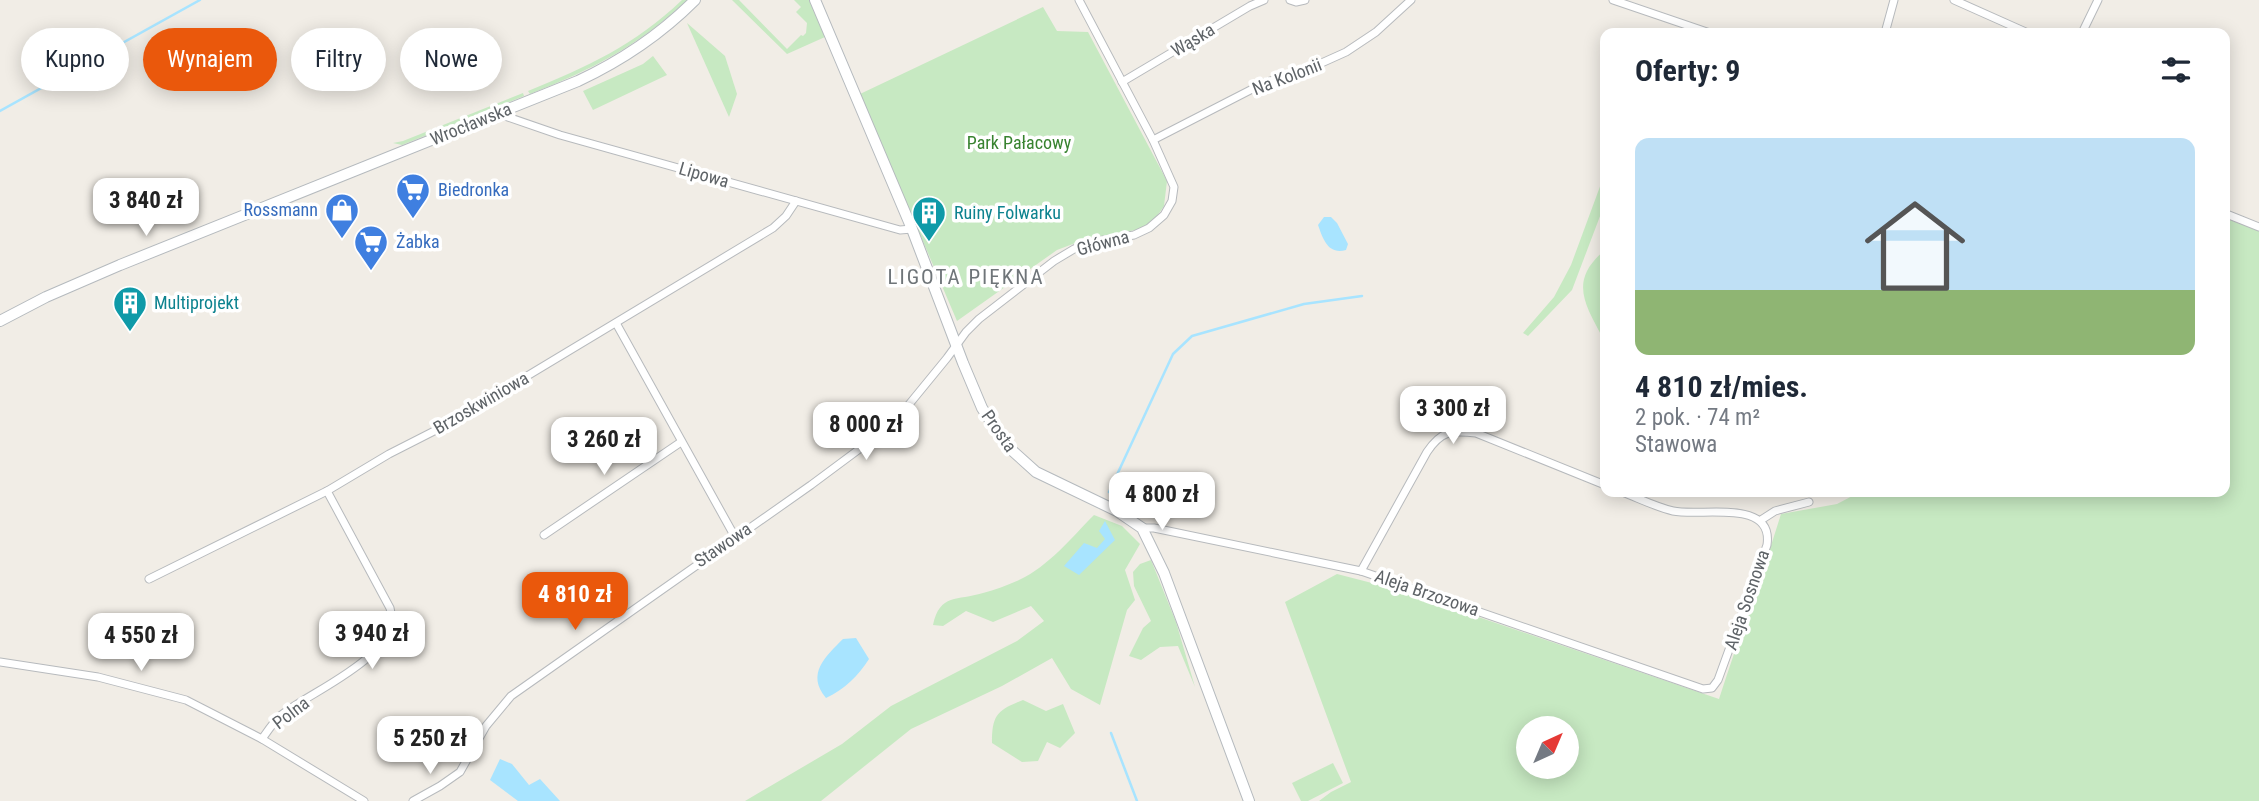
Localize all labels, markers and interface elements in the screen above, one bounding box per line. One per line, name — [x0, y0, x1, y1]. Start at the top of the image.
street label: Wąska — [1167, 18, 1218, 61]
chip: Kupno — [21, 28, 129, 91]
chip: Wynajem — [143, 28, 277, 91]
chip: Filtry — [291, 28, 386, 91]
chip: Nowe — [400, 28, 502, 91]
icon: filters — [2157, 51, 2195, 89]
text: Oferty: 9 — [1635, 53, 1740, 88]
street label: Na Kolonii — [1249, 54, 1325, 99]
street label: Wrocławska — [427, 98, 515, 149]
park label: Park Pałacowy — [967, 132, 1072, 153]
street label: Lipowa — [677, 157, 732, 192]
supermarket icon: Biedronka — [394, 171, 432, 220]
pin: 3 840 zł — [74, 178, 218, 238]
place label: Biedronka — [438, 179, 509, 200]
icon: home — [1852, 183, 1978, 309]
text: 3 840 zł — [109, 187, 183, 214]
shop icon: Rossmann — [323, 191, 361, 240]
building icon: Ruiny Folwarku — [910, 194, 948, 243]
place label: Rossmann — [243, 199, 318, 220]
place label: Ruiny Folwarku — [954, 202, 1061, 223]
supermarket icon: Żabka — [352, 223, 390, 272]
street label: Główna — [1074, 225, 1131, 260]
place label: Żabka — [396, 231, 440, 252]
district label: LIGOTA PIĘKNA — [887, 265, 1045, 289]
building icon: Multiprojekt — [111, 284, 149, 333]
place label: Multiprojekt — [154, 292, 239, 313]
street label: Brzoskwiniowa — [429, 367, 532, 438]
text: 4 810 zł/mies. — [1635, 369, 1808, 404]
pin: 3 300 zł — [1381, 386, 1525, 446]
text: 3 300 zł — [1416, 395, 1490, 422]
pin: 8 000 zł — [794, 402, 938, 462]
text: 2 pok. · 74 m² — [1635, 404, 1760, 431]
street label: Prosta — [977, 406, 1021, 456]
text: 8 000 zł — [829, 411, 903, 438]
pin: 3 260 zł — [532, 418, 676, 477]
text: 3 260 zł — [567, 426, 641, 453]
text: Stawowa — [1635, 431, 1717, 458]
pin: 4 800 zł — [1090, 472, 1234, 532]
text: 4 800 zł — [1125, 481, 1199, 508]
street label: Stawowa — [690, 518, 755, 571]
street label: Aleja Sosnowa — [1720, 547, 1773, 653]
street label: Aleja Brzozowa — [1372, 565, 1482, 620]
pin: 4 810 zł — [503, 572, 647, 632]
text: 4 810 zł — [538, 581, 612, 608]
pin: 3 940 zł — [300, 612, 444, 671]
pin: 4 550 zł — [69, 614, 213, 673]
text: 3 940 zł — [335, 620, 409, 647]
text: 4 550 zł — [104, 622, 178, 649]
street label: Polna — [268, 692, 313, 733]
pin: 5 250 zł — [358, 716, 502, 776]
north arrow — [1516, 716, 1578, 779]
map controls — [1516, 716, 1579, 779]
text: 5 250 zł — [393, 725, 467, 752]

